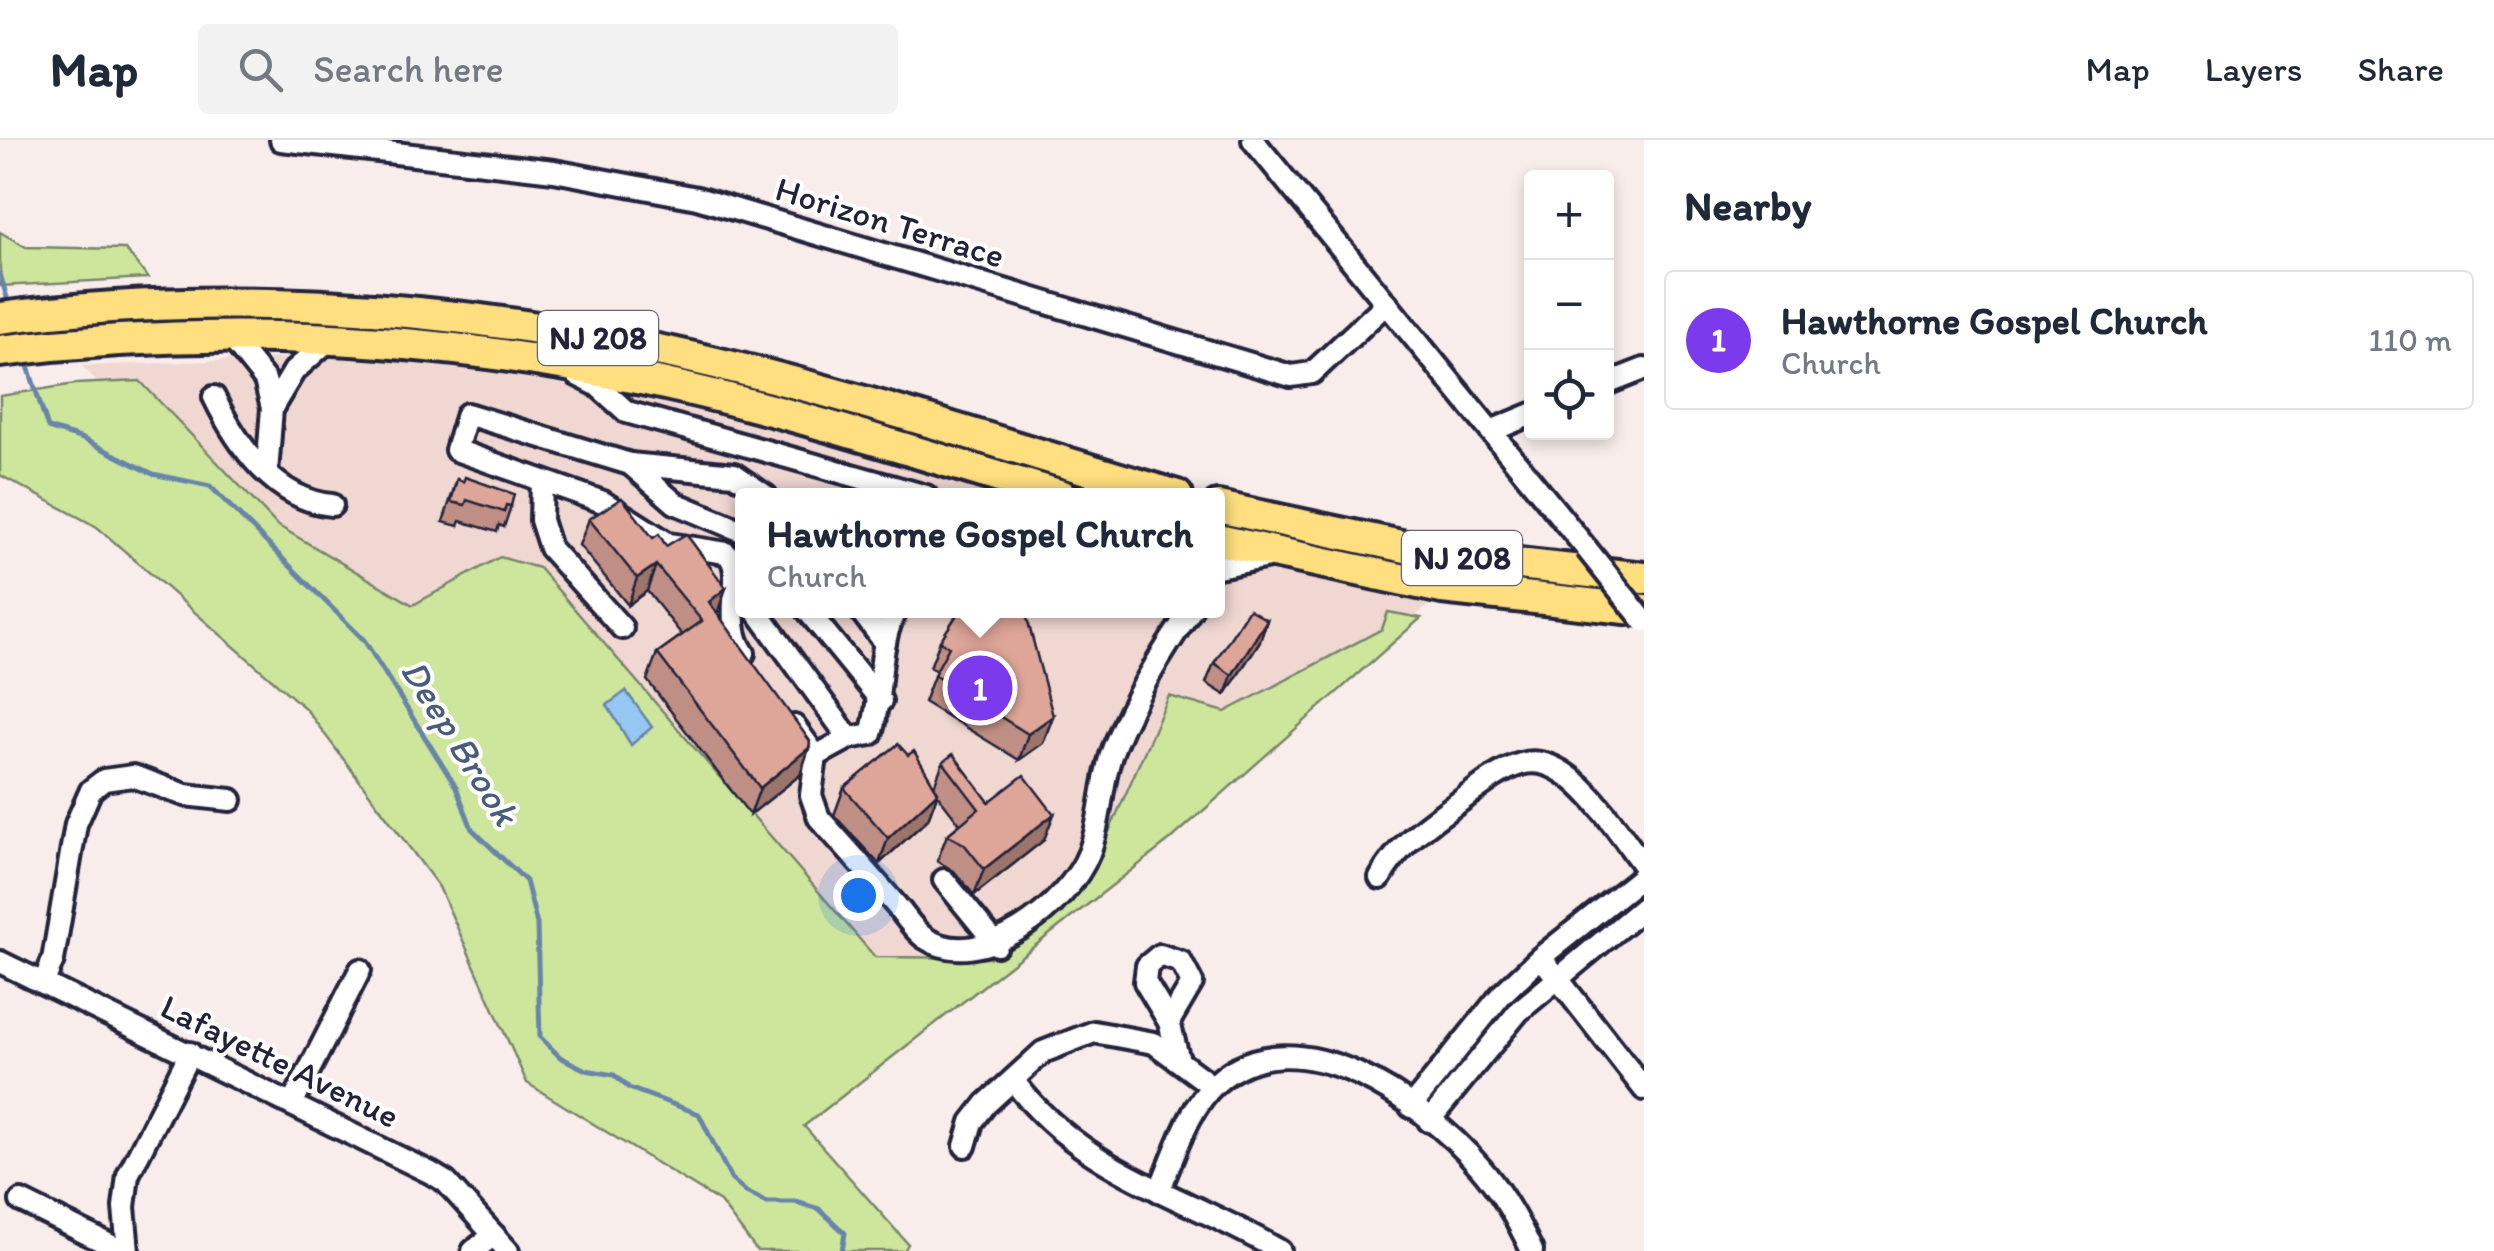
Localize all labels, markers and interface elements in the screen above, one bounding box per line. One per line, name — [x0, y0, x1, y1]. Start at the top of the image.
search box — [198, 24, 898, 114]
text: Map — [50, 40, 138, 98]
icon: search — [233, 42, 288, 97]
text: Search here — [313, 46, 504, 92]
text: Map — [2086, 48, 2150, 90]
text: Layers — [2205, 48, 2302, 90]
text: Share — [2357, 48, 2444, 90]
street label: Horizon Terrace — [771, 167, 1009, 277]
map controls — [1524, 170, 1614, 440]
button: + — [1524, 170, 1614, 260]
text: Nearby — [1684, 180, 1811, 231]
button: − — [1524, 260, 1614, 350]
text: Hawthorne Gospel Church — [1781, 298, 2208, 344]
road number: NJ 208 — [538, 311, 658, 365]
text: 1 — [1711, 321, 1726, 359]
text: 110 m — [2368, 321, 2452, 359]
text: Church — [1781, 344, 1881, 382]
button: locate — [1524, 350, 1614, 440]
popup — [735, 488, 1225, 618]
text: Hawthorne Gospel Church — [767, 511, 1193, 557]
road number: NJ 208 — [1402, 531, 1522, 585]
text: Church — [767, 557, 867, 595]
pin: 1 — [948, 650, 1012, 726]
water label: Deep Brook — [391, 651, 530, 835]
your location — [833, 870, 884, 921]
street label: Lafayette Avenue — [154, 985, 406, 1137]

